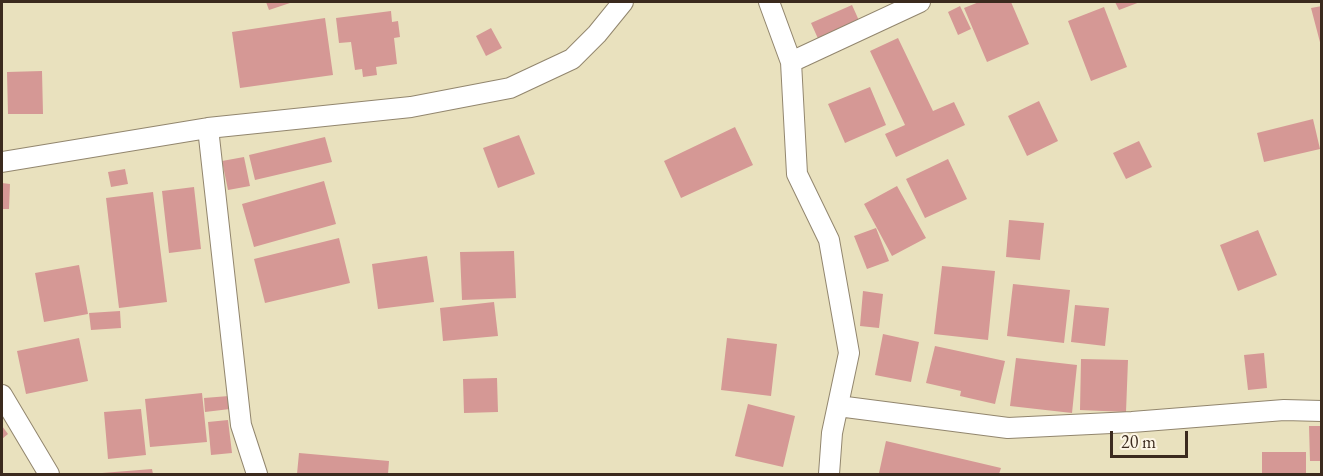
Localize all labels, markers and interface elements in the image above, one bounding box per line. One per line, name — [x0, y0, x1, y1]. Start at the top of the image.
scale bar — [1113, 419, 1191, 457]
text: 20 m — [1121, 430, 1156, 453]

